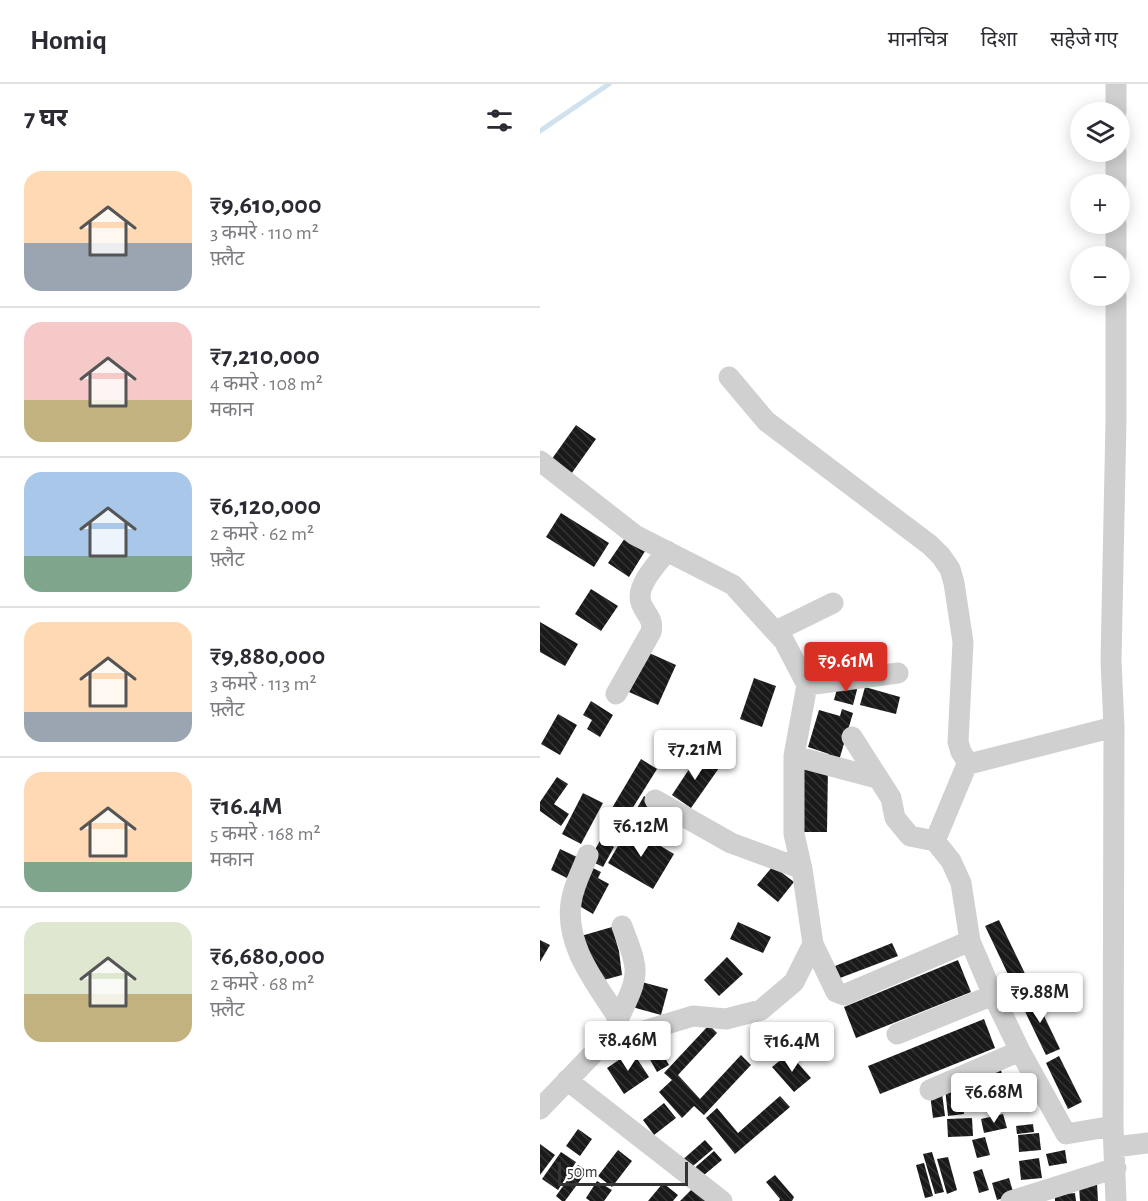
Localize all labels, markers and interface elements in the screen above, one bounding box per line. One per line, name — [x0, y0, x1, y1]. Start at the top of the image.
text: Homiq — [30, 27, 107, 55]
text: मानचित्र — [888, 29, 948, 50]
text: दिशा — [981, 29, 1017, 50]
text: सहेजे गए — [1050, 29, 1118, 50]
map controls — [1070, 102, 1130, 306]
button: layers — [1070, 102, 1130, 162]
icon: filters — [483, 104, 516, 137]
text: 7 घर — [24, 105, 67, 131]
button: + — [1070, 174, 1130, 234]
text: ₹9,610,000 — [210, 192, 321, 218]
icon: home — [72, 195, 144, 267]
text: 3 कमरे · 110 m² — [210, 223, 319, 243]
button: − — [1070, 246, 1130, 306]
text: फ़्लैट — [210, 249, 245, 269]
text: ₹7,210,000 — [210, 343, 320, 369]
icon: home — [72, 346, 144, 418]
text: 4 कमरे · 108 m² — [210, 374, 323, 394]
text: मकान — [210, 400, 254, 420]
text: ₹6,120,000 — [210, 493, 321, 519]
icon: home — [72, 496, 144, 568]
text: 2 कमरे · 62 m² — [210, 524, 314, 544]
text: फ़्लैट — [210, 550, 245, 570]
pin: ₹9.61M — [797, 642, 895, 693]
text: ₹9,880,000 — [210, 643, 325, 669]
icon: home — [72, 646, 144, 718]
text: ₹9.61M — [818, 651, 874, 671]
text: 3 कमरे · 113 m² — [210, 674, 317, 694]
text: फ़्लैट — [210, 700, 245, 720]
pin: ₹7.21M — [646, 730, 744, 781]
text: ₹7.21M — [668, 739, 722, 759]
text: ₹16.4M — [210, 793, 283, 819]
icon: home — [72, 796, 144, 868]
pin: ₹6.12M — [592, 807, 690, 858]
text: ₹6.12M — [613, 816, 669, 836]
text: 5 कमरे · 168 m² — [210, 824, 320, 844]
text: मकान — [210, 850, 254, 870]
text: ₹6,680,000 — [210, 943, 325, 969]
icon: home — [72, 946, 144, 1018]
pin: ₹9.88M — [991, 973, 1089, 1024]
text: 2 कमरे · 68 m² — [210, 974, 314, 994]
text: ₹9.88M — [1011, 982, 1069, 1002]
text: फ़्लैट — [210, 1000, 245, 1020]
pin: ₹8.46M — [579, 1021, 677, 1072]
pin: ₹16.4M — [743, 1022, 841, 1073]
text: ₹8.46M — [599, 1030, 657, 1050]
text: ₹16.4M — [764, 1031, 820, 1051]
pin: ₹6.68M — [945, 1073, 1043, 1124]
text: ₹6.68M — [965, 1082, 1023, 1102]
scale bar — [558, 1159, 688, 1186]
text: 50 m — [567, 1164, 598, 1180]

